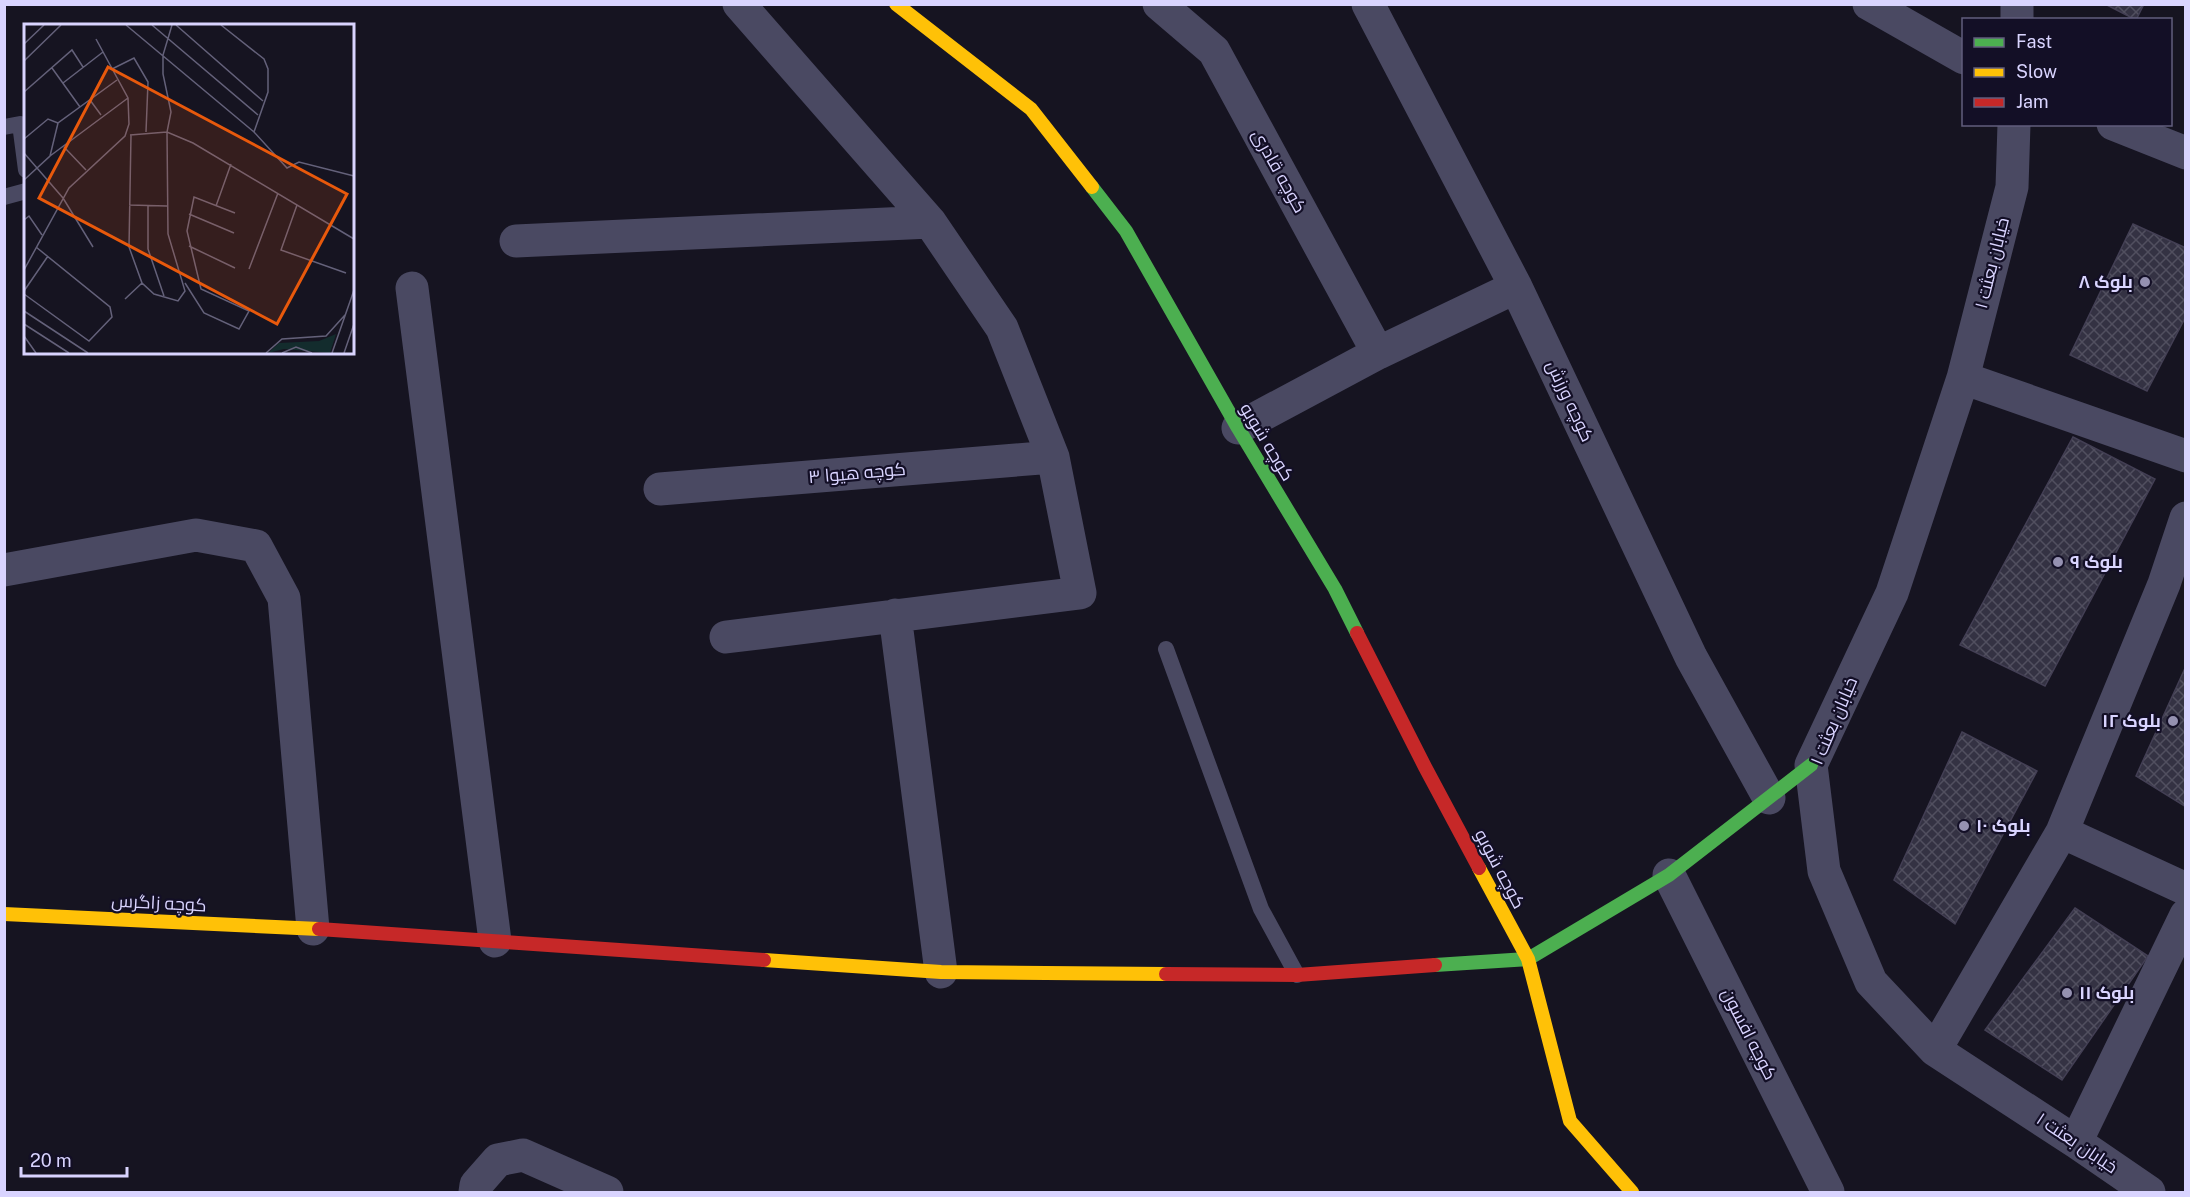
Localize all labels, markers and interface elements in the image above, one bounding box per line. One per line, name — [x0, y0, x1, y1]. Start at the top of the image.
legend — [1962, 18, 2172, 126]
inset map — [24, 24, 354, 354]
text: Fast — [2016, 31, 2052, 52]
text: Slow — [2016, 61, 2057, 82]
text: Jam — [2016, 91, 2049, 112]
street label: کوچه قادری — [1246, 125, 1311, 217]
street label: خیابان بعثت ۱ — [1970, 215, 2014, 311]
place label: بلوک ۸ — [2078, 271, 2133, 293]
marker: بلوک ۸ — [2138, 275, 2152, 289]
street label: کوچه ورزش — [1541, 357, 1598, 446]
street label: کوچه شوبو — [1234, 399, 1299, 485]
street label: کوچه هیوا ۳ — [807, 458, 907, 489]
place label: بلوک ۹ — [2070, 551, 2123, 573]
marker: بلوک ۹ — [2051, 555, 2065, 569]
street label: خیابان بعثت ۱ — [1806, 674, 1862, 768]
place label: بلوک ۱۲ — [2102, 710, 2161, 732]
marker: بلوک ۱۲ — [2166, 714, 2180, 728]
place label: بلوک ۱۰ — [1976, 815, 2031, 837]
marker: بلوک ۱۰ — [1957, 819, 1971, 833]
street label: کوچه شوبو — [1469, 825, 1530, 913]
street label: کوچه زاگرس — [111, 890, 207, 917]
place label: بلوک ۱۱ — [2079, 982, 2134, 1004]
street label: کوچه افسون — [1716, 984, 1782, 1084]
marker: بلوک ۱۱ — [2060, 986, 2074, 1000]
street label: خیابان بعثت ۱ — [2032, 1108, 2122, 1178]
scale bar — [21, 1140, 128, 1178]
text: 20 m — [30, 1150, 72, 1171]

